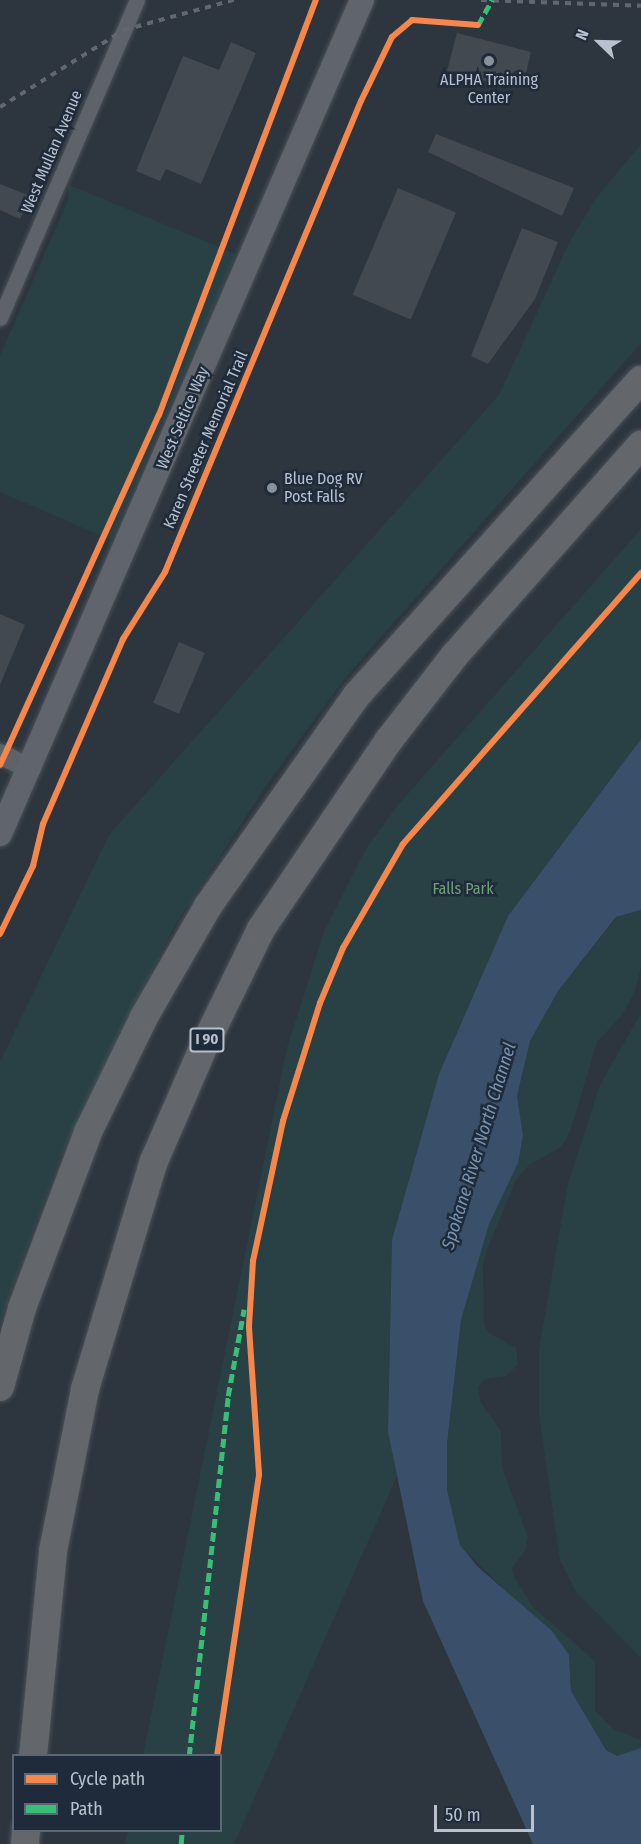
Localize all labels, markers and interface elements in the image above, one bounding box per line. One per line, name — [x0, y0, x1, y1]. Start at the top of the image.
north arrow — [569, 12, 629, 72]
text: N — [571, 27, 593, 43]
marker: ALPHA Training Center — [482, 54, 496, 68]
place label: ALPHA Training Center — [440, 70, 538, 108]
street label: West Mullan Avenue — [17, 88, 87, 216]
street label: Karen Streeter Memorial Trail — [160, 348, 252, 532]
street label: West Seltice Way — [153, 364, 213, 472]
place label: Blue Dog RV Post Falls — [284, 469, 363, 507]
marker: Blue Dog RV Post Falls — [265, 481, 279, 495]
park label: Falls Park — [432, 879, 494, 899]
road number: I 90 — [189, 1028, 225, 1052]
water label: Spokane River North Channel — [437, 1040, 521, 1252]
legend — [12, 1754, 222, 1832]
text: Cycle path — [70, 1768, 145, 1790]
scale bar — [437, 1793, 538, 1831]
text: Path — [70, 1798, 103, 1820]
text: 50 m — [445, 1804, 481, 1826]

